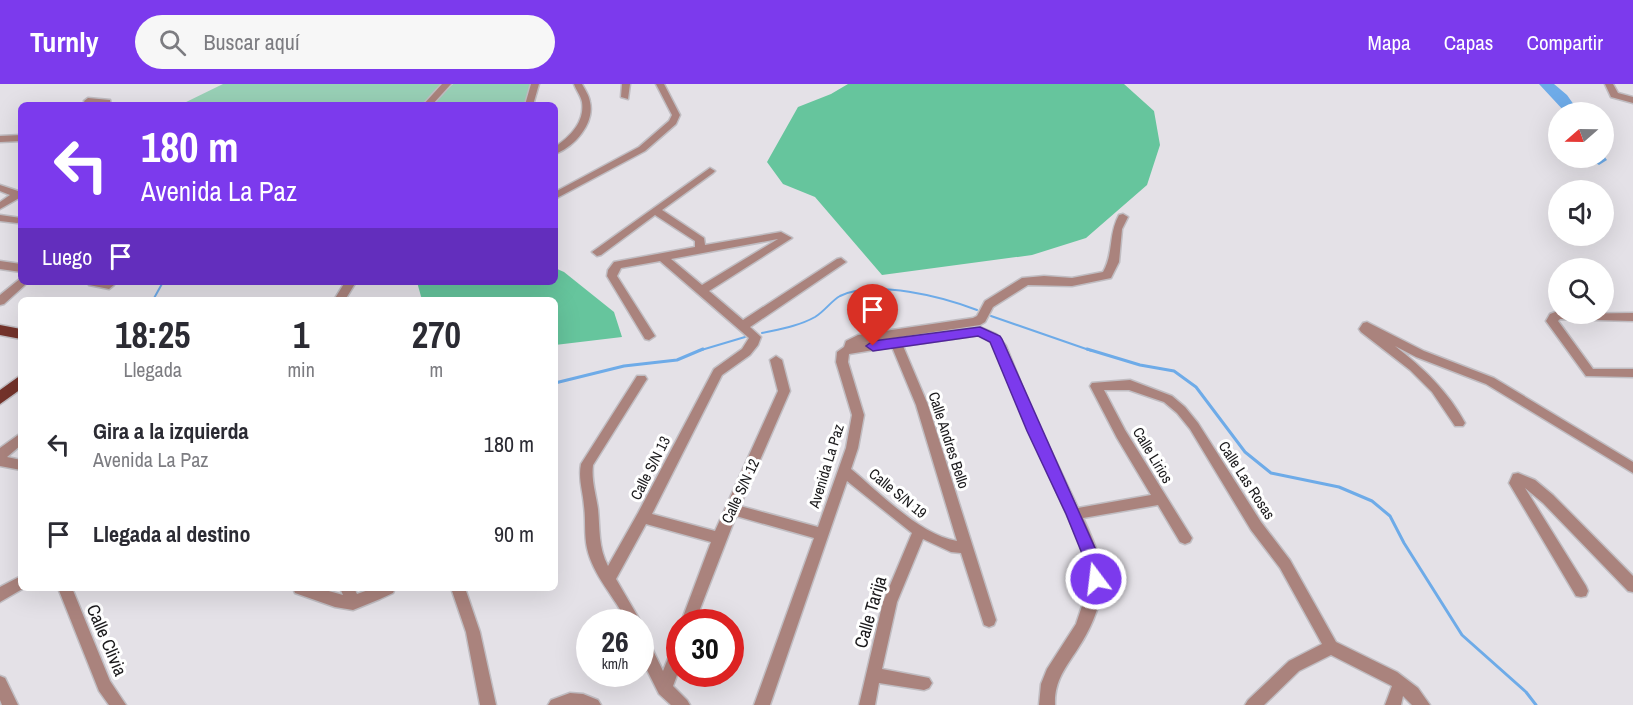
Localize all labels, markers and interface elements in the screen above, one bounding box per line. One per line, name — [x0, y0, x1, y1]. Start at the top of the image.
search box — [135, 15, 555, 69]
text: Turnly — [30, 23, 99, 61]
icon: search — [156, 26, 189, 59]
text: Buscar aquí — [204, 27, 300, 57]
text: Mapa — [1368, 28, 1411, 57]
text: Capas — [1444, 28, 1493, 57]
text: Compartir — [1526, 28, 1603, 57]
north arrow — [1548, 102, 1614, 168]
map controls — [1548, 102, 1614, 324]
text: 180 m — [141, 119, 239, 175]
icon: left — [42, 126, 120, 204]
text: Avenida La Paz — [141, 173, 297, 209]
button: sound — [1548, 180, 1614, 246]
icon: arrive — [104, 240, 137, 273]
text: Luego — [42, 242, 92, 272]
button: search — [1548, 258, 1614, 324]
pin — [847, 284, 898, 346]
icon: arrive — [856, 293, 889, 326]
text: 18:25 — [115, 311, 190, 359]
text: 1 — [293, 311, 309, 359]
text: 270 — [412, 311, 461, 359]
text: Llegada — [124, 356, 182, 383]
text: min — [287, 356, 315, 383]
text: m — [430, 356, 443, 383]
street label: Calle Andres Bello — [923, 389, 975, 491]
text: Gira a la izquierda — [93, 416, 248, 446]
street label: Avenida La Paz — [803, 422, 849, 511]
street label: Calle Lirios — [1128, 423, 1178, 487]
icon: left — [42, 428, 75, 461]
text: 180 m — [484, 429, 534, 459]
street label: Calle S/N 13 — [625, 432, 675, 504]
street label: Calle Las Rosas — [1214, 437, 1280, 523]
text: Avenida La Paz — [93, 446, 209, 473]
street label: Calle S/N 12 — [716, 455, 764, 527]
street label: Calle S/N 19 — [865, 463, 932, 523]
icon: arrive — [42, 518, 75, 551]
text: Llegada al destino — [93, 519, 250, 549]
text: 90 m — [494, 519, 534, 549]
position arrow — [1064, 547, 1128, 611]
street label: Calle Tarija — [848, 573, 892, 651]
street label: Calle Clivia — [81, 600, 133, 680]
speed limit sign: 30 — [666, 609, 744, 687]
text: 26 — [601, 621, 629, 661]
text: km/h — [602, 653, 628, 674]

